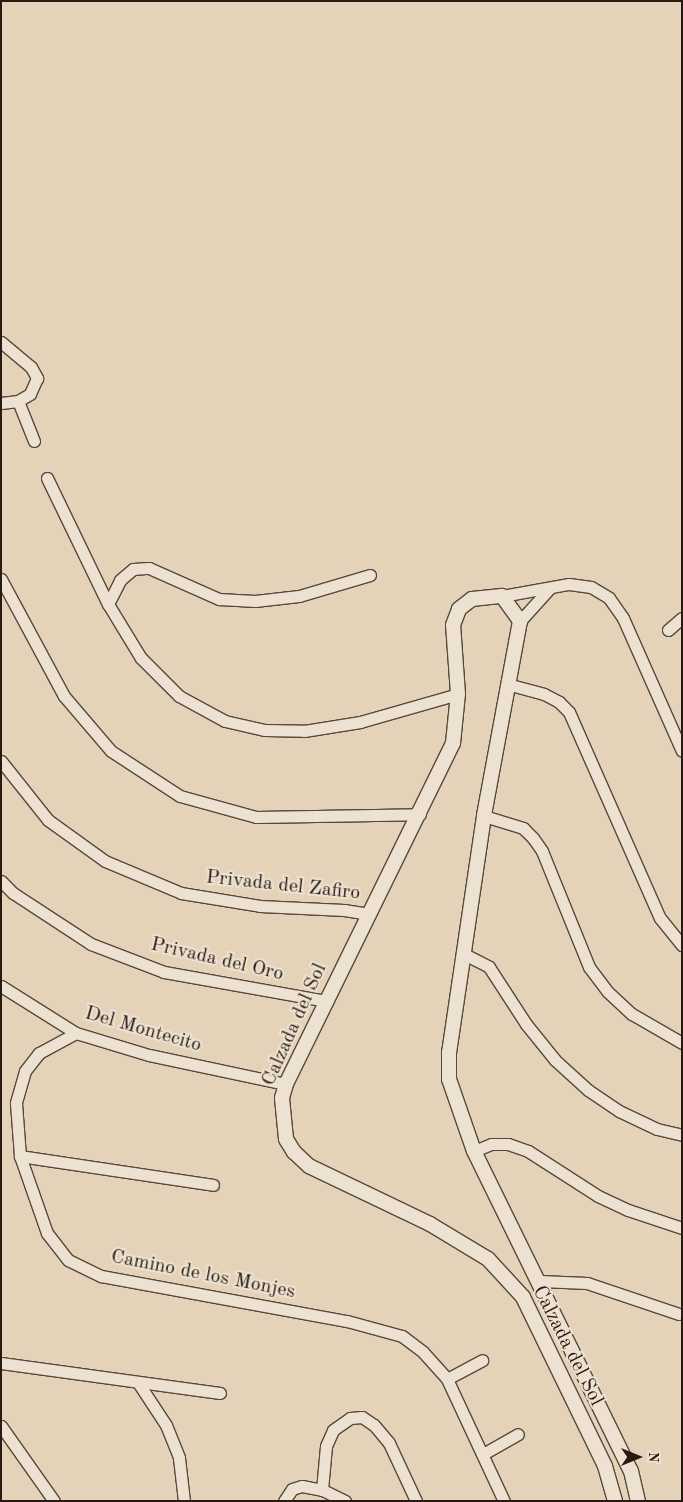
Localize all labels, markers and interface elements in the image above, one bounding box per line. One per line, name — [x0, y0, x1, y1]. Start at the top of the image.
street label: Privada del Zafiro — [205, 866, 361, 906]
street label: Privada del Oro — [148, 933, 286, 987]
street label: Calzada del Sol — [257, 960, 333, 1090]
street label: Del Montecito — [82, 1002, 204, 1058]
street label: Camino de los Monjes — [109, 1245, 297, 1305]
street label: Calzada del Sol — [526, 1282, 608, 1410]
north arrow — [613, 1432, 663, 1482]
text: N — [646, 1452, 660, 1462]

